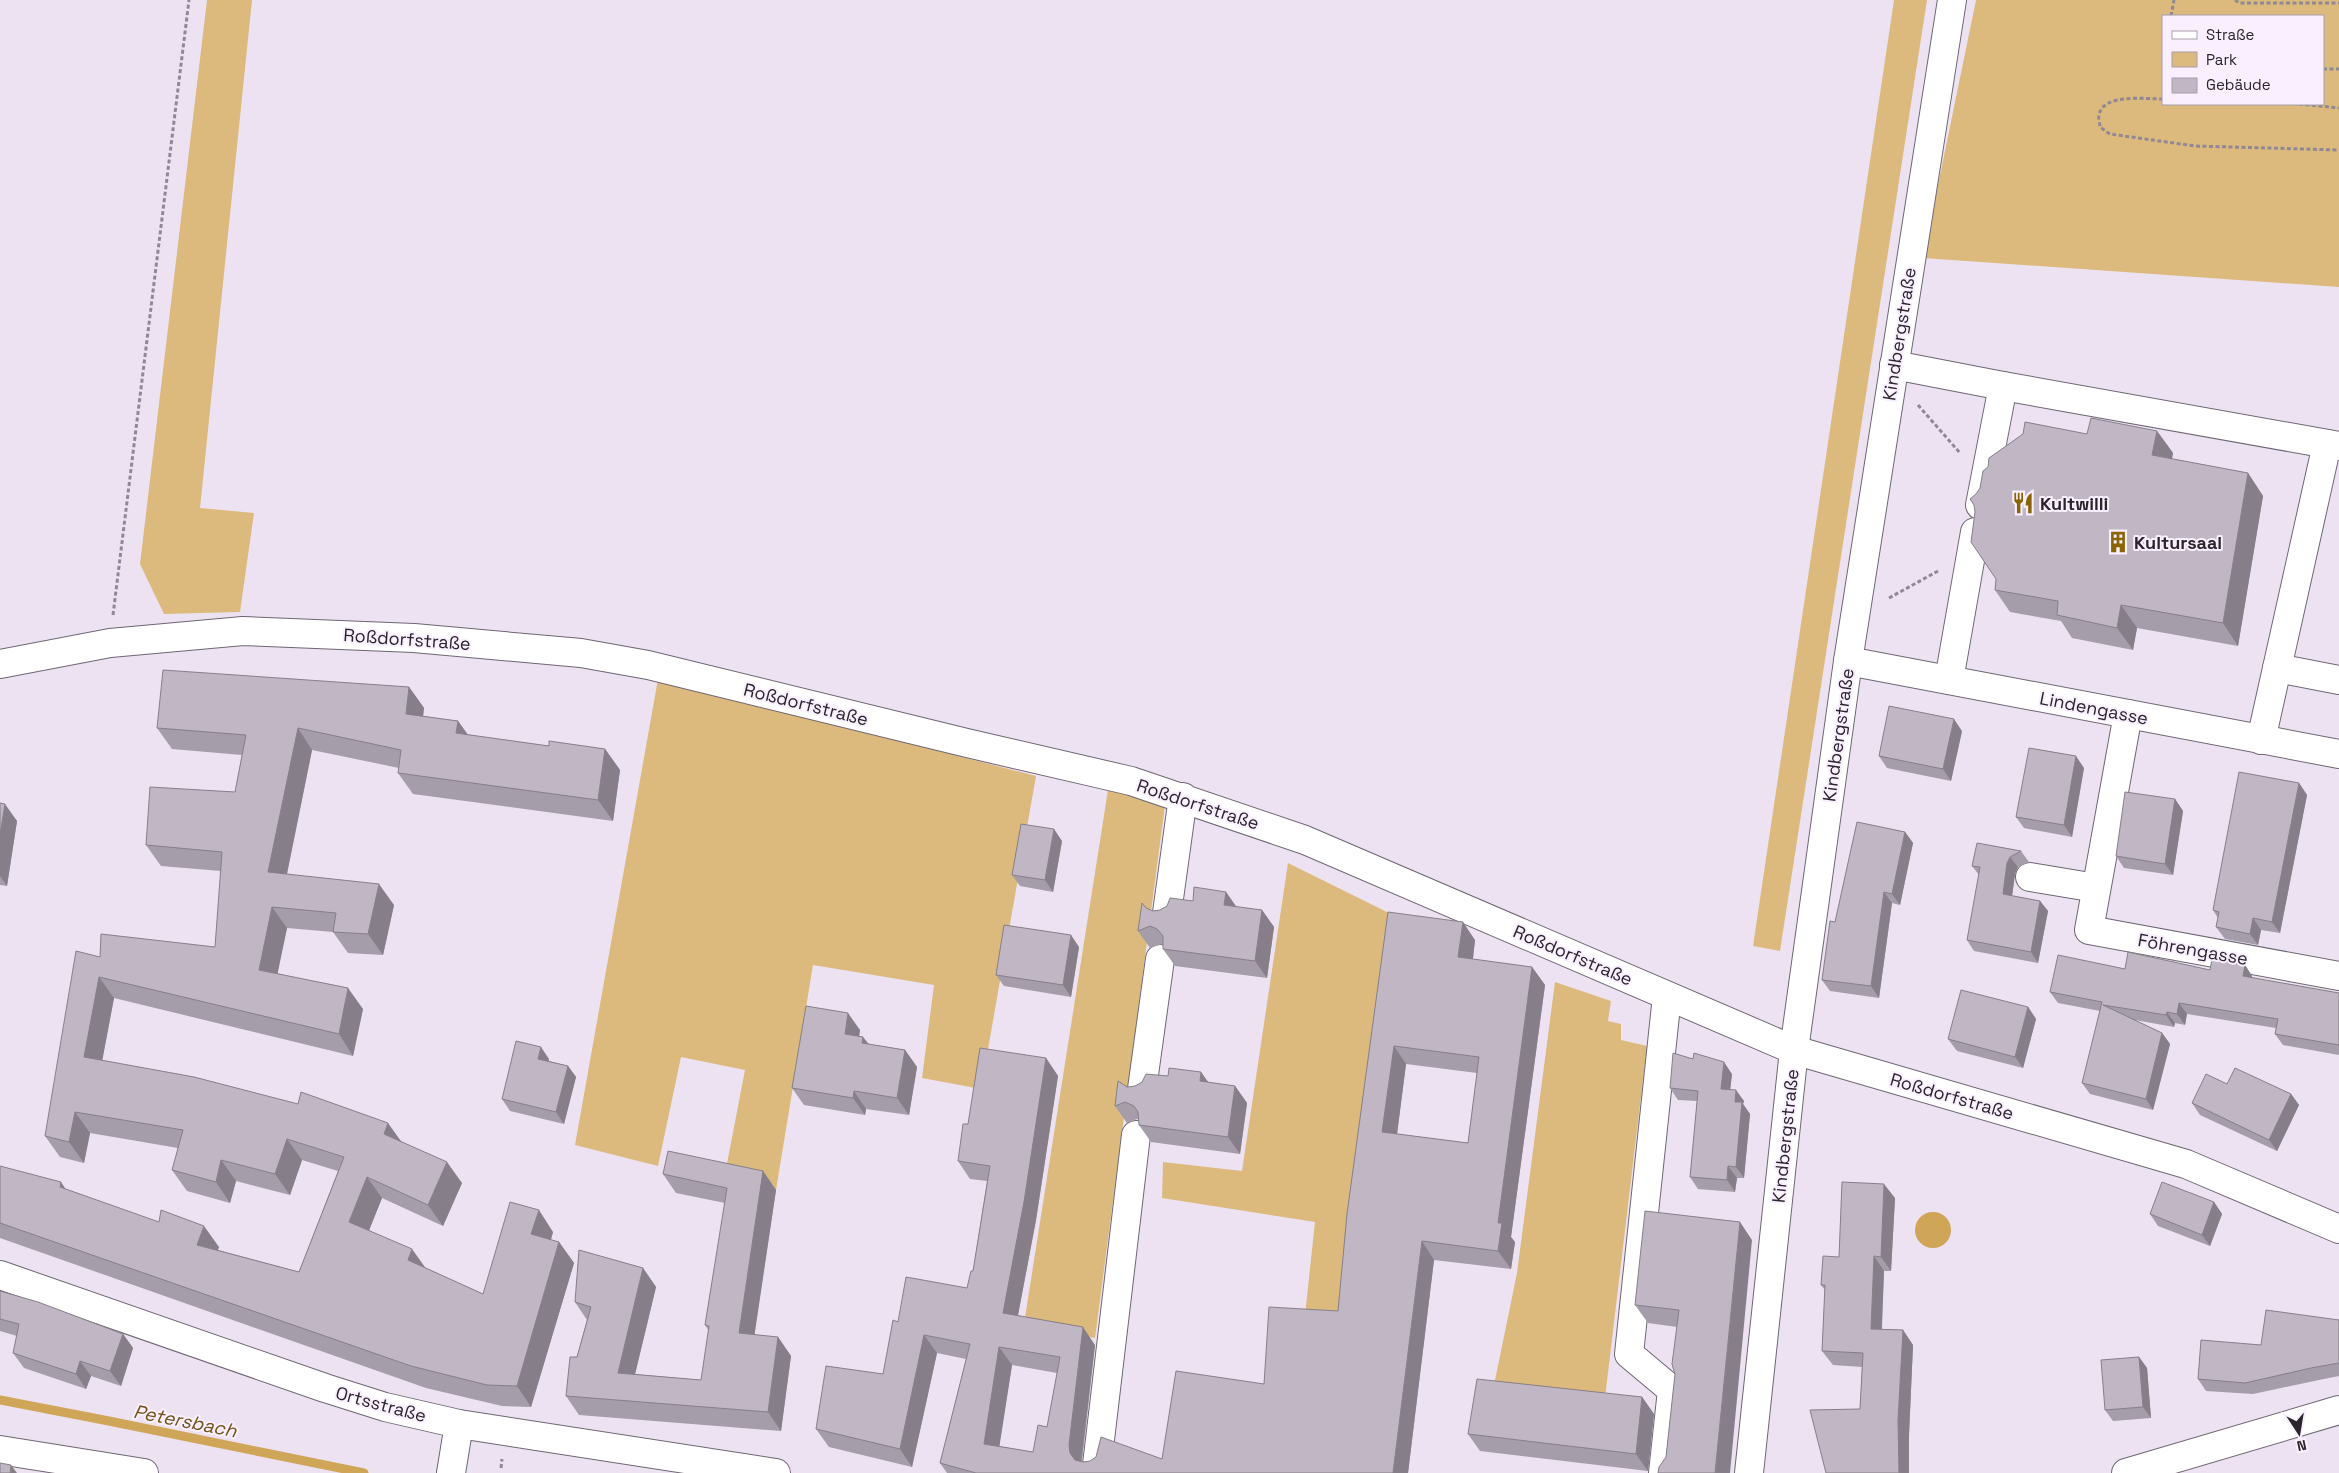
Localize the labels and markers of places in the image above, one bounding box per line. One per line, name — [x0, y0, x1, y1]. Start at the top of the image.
restaurant icon: Kultwilli — [2010, 490, 2036, 516]
place label: Kultwilli — [2040, 492, 2108, 515]
building icon: Kultursaal — [2105, 529, 2131, 555]
place label: Kultursaal — [2134, 531, 2222, 554]

